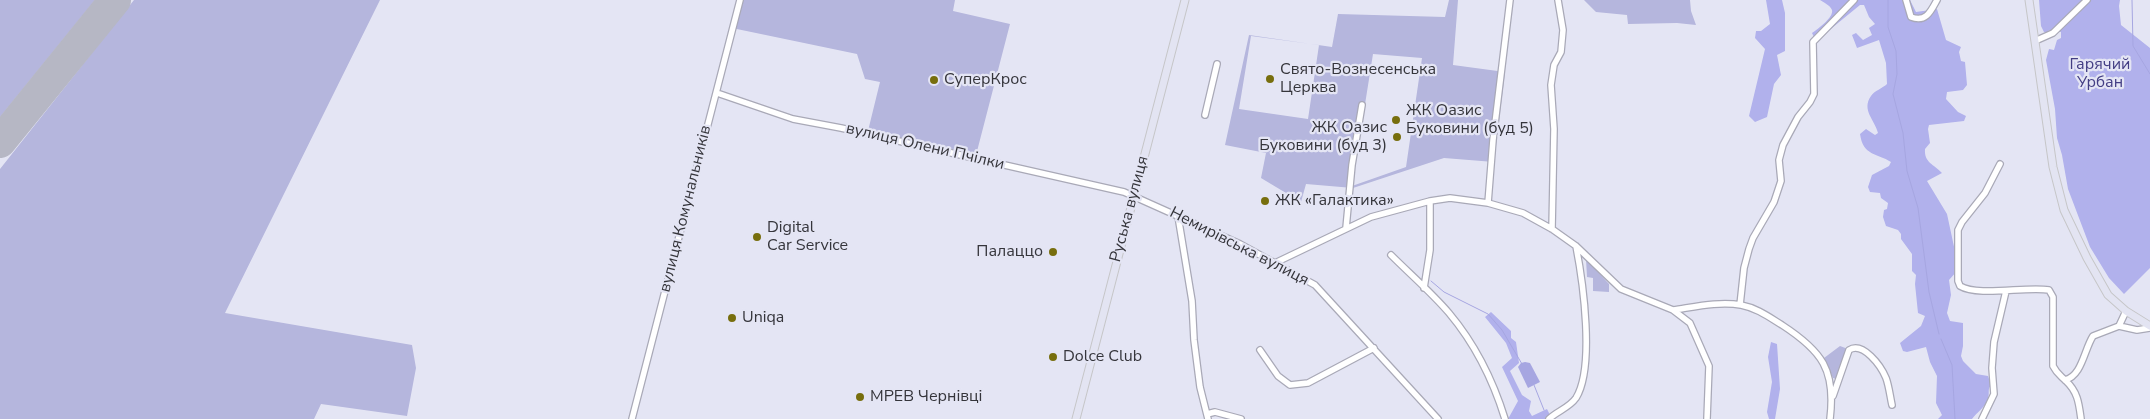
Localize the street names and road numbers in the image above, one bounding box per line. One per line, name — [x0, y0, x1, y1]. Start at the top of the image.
street label: вулиця Олени Пчілки — [844, 119, 1006, 175]
street label: вулиця Комунальників — [656, 124, 716, 294]
street label: Руська вулиця — [1107, 154, 1153, 264]
street label: Немирівська вулиця — [1166, 204, 1312, 290]

